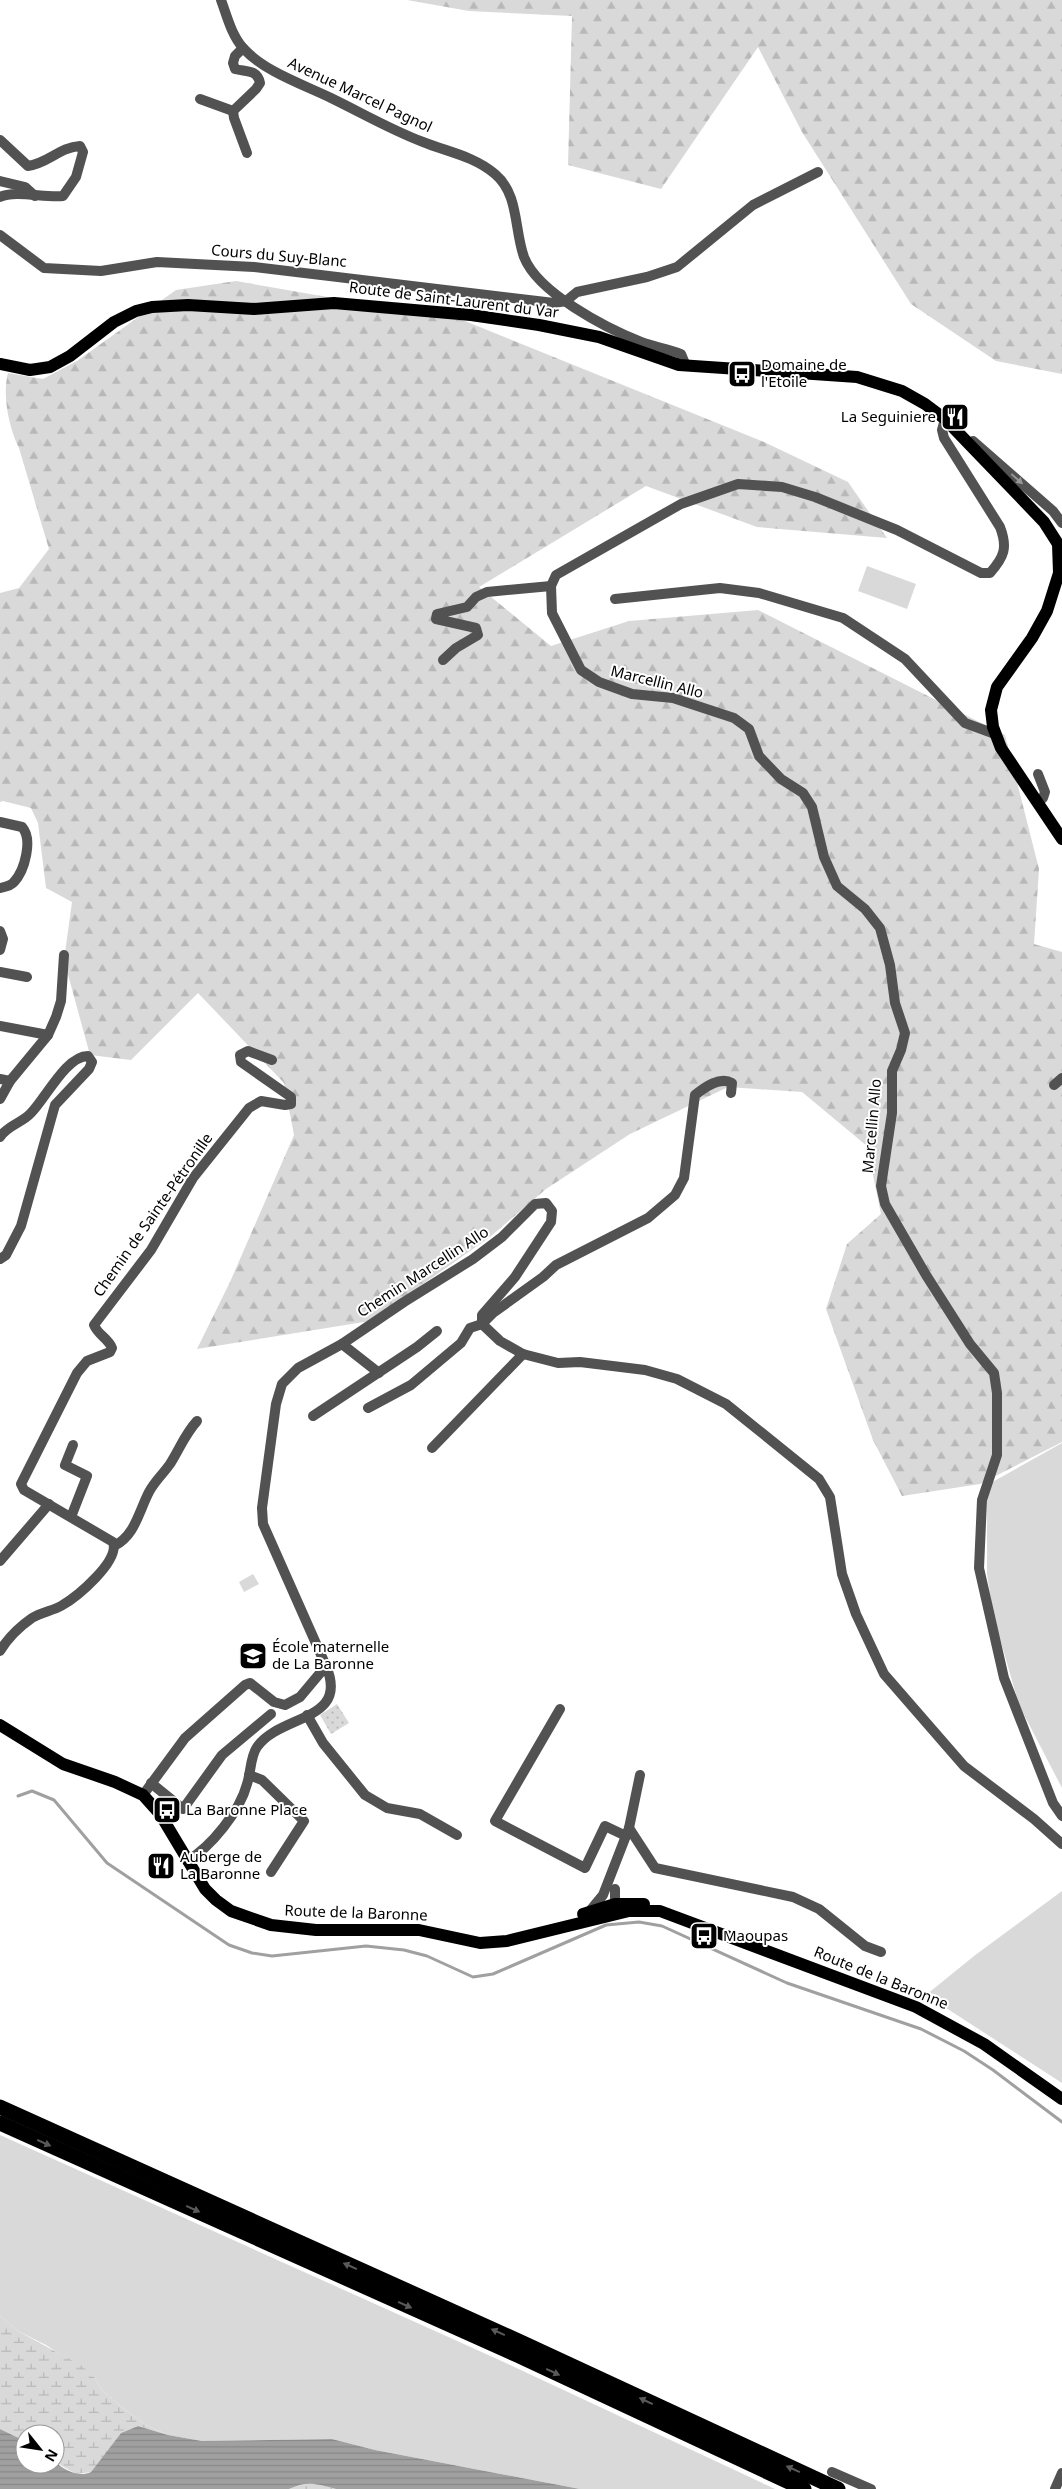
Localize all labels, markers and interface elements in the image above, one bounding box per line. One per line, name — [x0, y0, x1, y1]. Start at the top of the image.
street label: Avenue Marcel Pagnol — [285, 52, 436, 136]
street label: Cours du Suy-Blanc — [210, 239, 348, 271]
street label: Route de Saint-Laurent du Var — [348, 276, 560, 322]
place label: Domaine de l'Etoile — [761, 354, 847, 391]
bus stop icon: Domaine de l'Etoile — [727, 359, 757, 389]
restaurant icon: La Seguiniere — [940, 402, 970, 432]
place label: La Seguiniere — [841, 406, 936, 426]
one-way arrow — [1010, 473, 1023, 484]
street label: Marcellin Allo — [609, 660, 706, 702]
street label: Marcellin Allo — [857, 1078, 885, 1174]
street label: Chemin de Sainte-Pétronille — [88, 1129, 216, 1300]
street label: Chemin Marcellin Allo — [353, 1221, 492, 1321]
place label: École maternelle de La Baronne — [272, 1636, 389, 1673]
school or university icon: École maternelle de La Baronne — [238, 1641, 268, 1671]
bus stop icon: La Baronne Place — [152, 1795, 182, 1825]
place label: La Baronne Place — [186, 1799, 307, 1819]
place label: Auberge de La Baronne — [180, 1846, 262, 1883]
restaurant icon: Auberge de La Baronne — [146, 1851, 176, 1881]
street label: Route de la Baronne — [284, 1900, 428, 1924]
bus stop icon: Maoupas — [689, 1921, 719, 1951]
place label: Maoupas — [723, 1925, 788, 1945]
street label: Route de la Baronne — [811, 1941, 952, 2013]
one-way arrow — [37, 2139, 51, 2147]
one-way arrow — [186, 2206, 200, 2214]
one-way arrow — [343, 2262, 357, 2270]
one-way arrow — [398, 2301, 412, 2309]
one-way arrow — [491, 2328, 505, 2336]
one-way arrow — [546, 2368, 560, 2376]
one-way arrow — [639, 2396, 653, 2404]
north arrow — [15, 2424, 65, 2474]
text: N — [41, 2446, 63, 2465]
one-way arrow — [786, 2464, 800, 2472]

